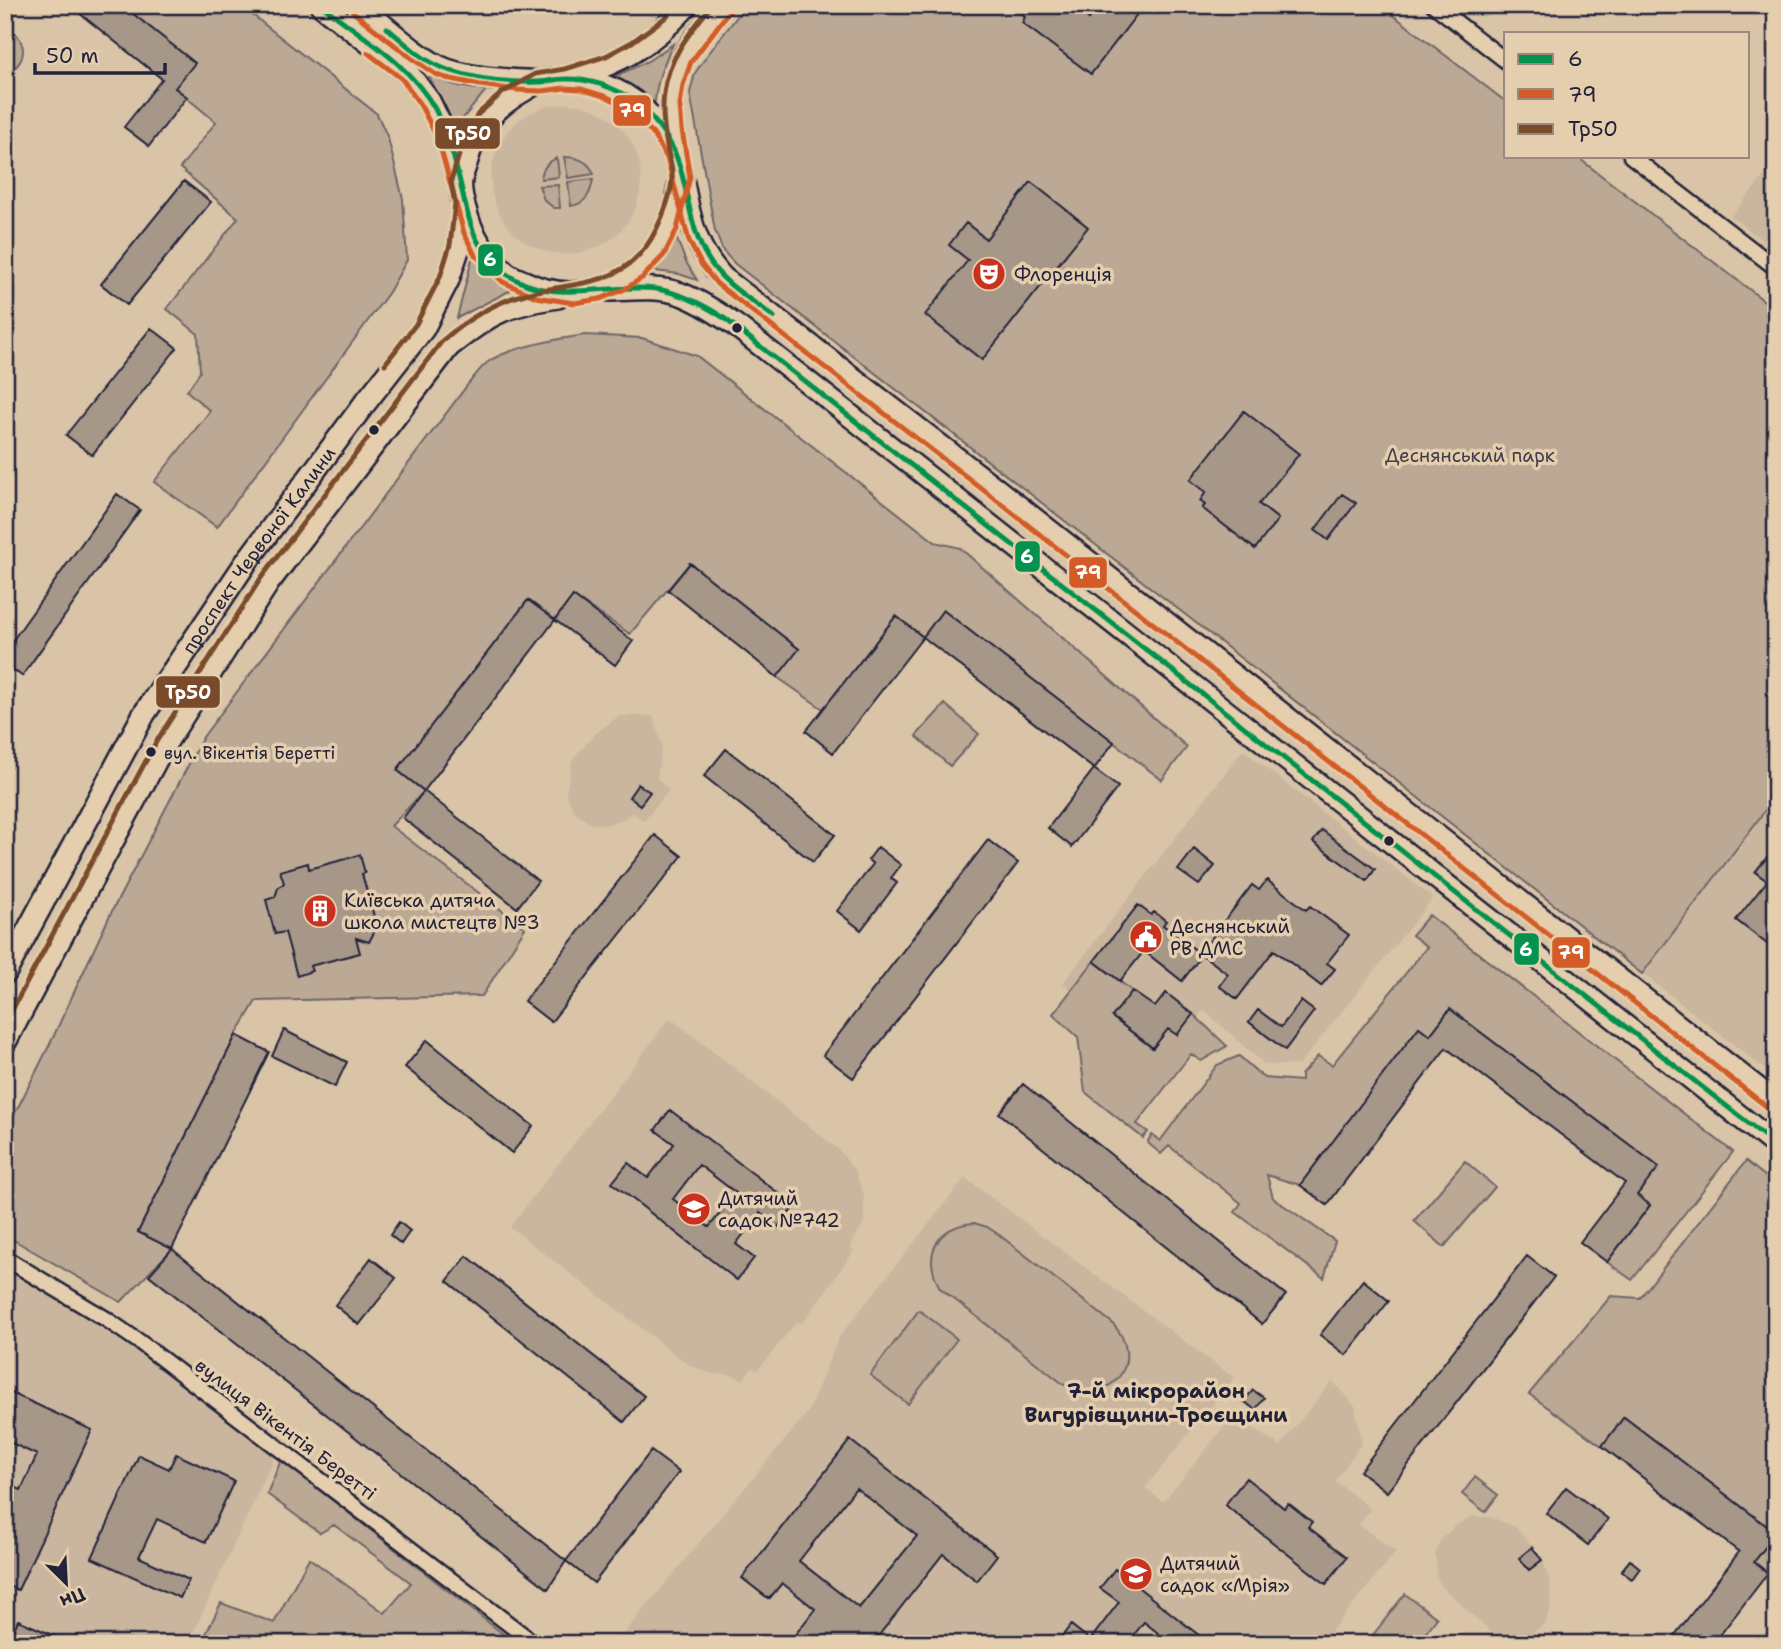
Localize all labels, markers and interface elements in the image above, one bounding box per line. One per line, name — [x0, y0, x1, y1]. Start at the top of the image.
scale bar — [35, 32, 164, 76]
legend — [1504, 32, 1750, 158]
text: 50 m — [46, 42, 99, 70]
text: 6 — [1568, 45, 1583, 73]
text: 79 — [1568, 81, 1597, 109]
line badge: 79 — [612, 94, 652, 127]
text: 79 — [619, 98, 645, 123]
text: Тр50 — [1568, 115, 1618, 143]
line badge: Тр50 — [434, 117, 501, 150]
text: Тр50 — [445, 121, 491, 146]
line badge: 6 — [477, 243, 504, 277]
text: 6 — [483, 247, 497, 272]
theatre icon: Флоренція — [970, 255, 1008, 293]
place label: Флоренція — [1014, 262, 1112, 287]
unlabelled marker — [730, 321, 744, 335]
unlabelled marker — [367, 423, 381, 437]
street label: проспект Червоної Калини — [176, 441, 341, 659]
park label: Деснянський парк — [1385, 443, 1555, 468]
line badge: 6 — [1014, 540, 1041, 573]
text: 6 — [1020, 544, 1034, 569]
line badge: 79 — [1068, 556, 1108, 589]
text: 79 — [1075, 560, 1101, 585]
line badge: Тр50 — [155, 675, 221, 709]
text: Тр50 — [165, 680, 211, 705]
place label: вул. Вікентія Беретті — [164, 742, 335, 764]
marker: вул. Вікентія Беретті — [144, 745, 158, 759]
unlabelled marker — [1382, 834, 1396, 848]
place label: Київська дитяча школа мистецтв №3 — [344, 888, 540, 935]
building icon: Київська дитяча школа мистецтв №3 — [301, 892, 339, 930]
place label: Деснянський РВ ДМС — [1170, 914, 1290, 961]
public building icon: Деснянський РВ ДМС — [1127, 918, 1165, 956]
line badge: 6 — [1513, 932, 1540, 966]
line badge: 79 — [1551, 936, 1591, 969]
text: 6 — [1519, 937, 1533, 962]
text: 79 — [1558, 940, 1584, 965]
place label: Дитячий садок №742 — [718, 1186, 840, 1233]
school or university icon: Дитячий садок №742 — [675, 1190, 713, 1228]
street label: вулиця Вікентія Беретті — [190, 1353, 381, 1506]
district label: 7-й мікрорайон Вигурівщини-Троєщини — [1024, 1377, 1288, 1429]
north arrow — [32, 1548, 102, 1618]
place label: Дитячий садок «Мрія» — [1160, 1551, 1290, 1598]
school or university icon: Дитячий садок «Мрія» — [1117, 1555, 1155, 1593]
text: Пн — [56, 1582, 89, 1615]

